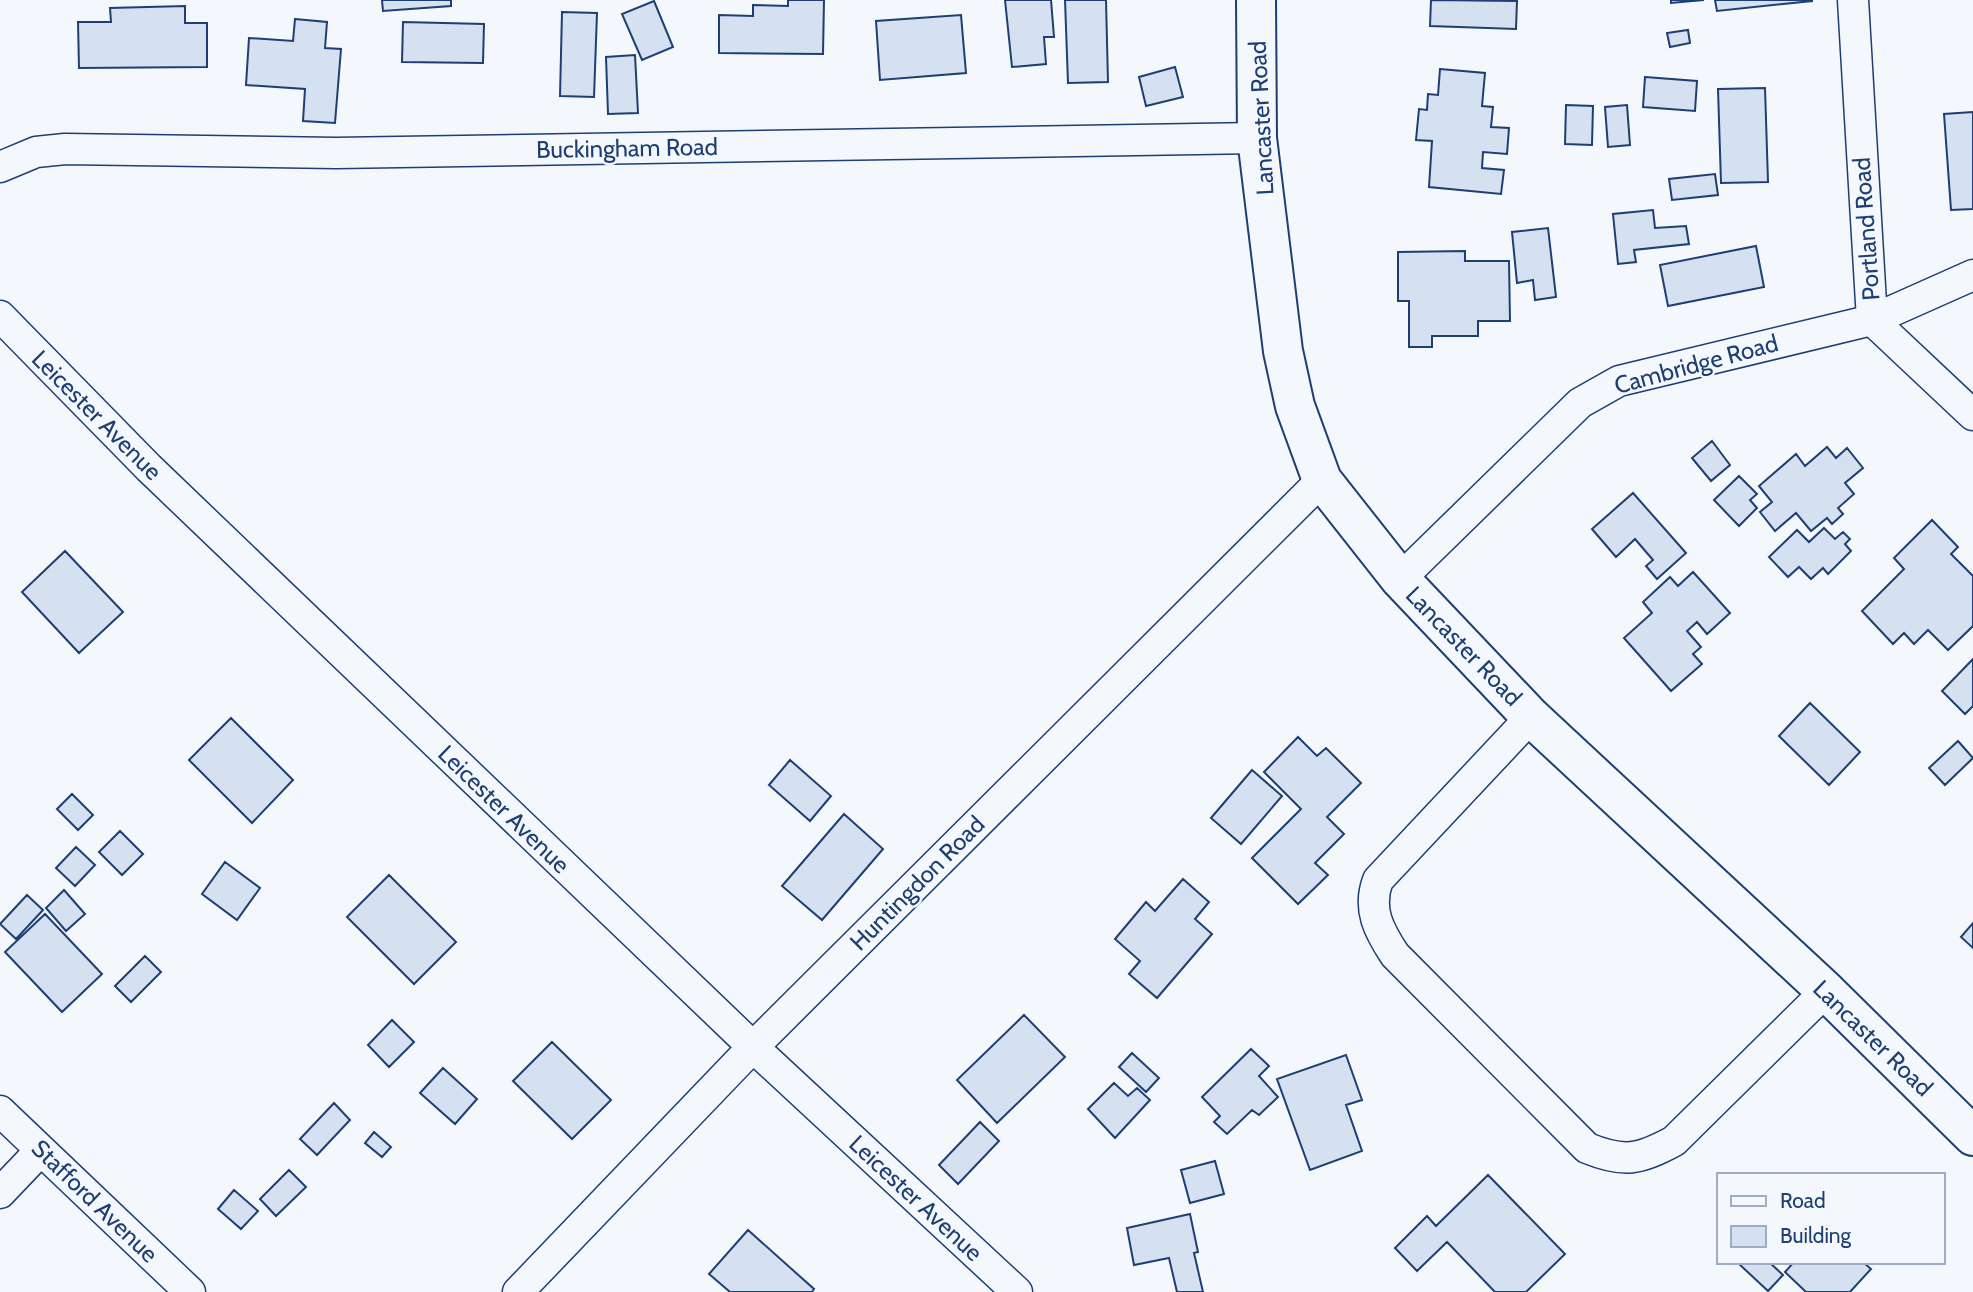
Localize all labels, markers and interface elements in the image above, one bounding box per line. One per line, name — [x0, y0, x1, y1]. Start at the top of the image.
street label: Lancaster Road — [1242, 40, 1280, 196]
street label: Buckingham Road — [536, 132, 718, 164]
street label: Portland Road — [1847, 156, 1885, 302]
street label: Cambridge Road — [1611, 328, 1781, 400]
street label: Leicester Avenue — [26, 344, 168, 486]
street label: Lancaster Road — [1400, 580, 1528, 712]
street label: Leicester Avenue — [432, 739, 576, 879]
street label: Huntingdon Road — [844, 810, 990, 956]
street label: Lancaster Road — [1807, 974, 1939, 1102]
street label: Leicester Avenue — [843, 1129, 989, 1267]
street label: Stafford Avenue — [26, 1134, 164, 1268]
legend — [1717, 1173, 1945, 1264]
text: Road — [1780, 1188, 1826, 1213]
text: Building — [1780, 1223, 1852, 1248]

